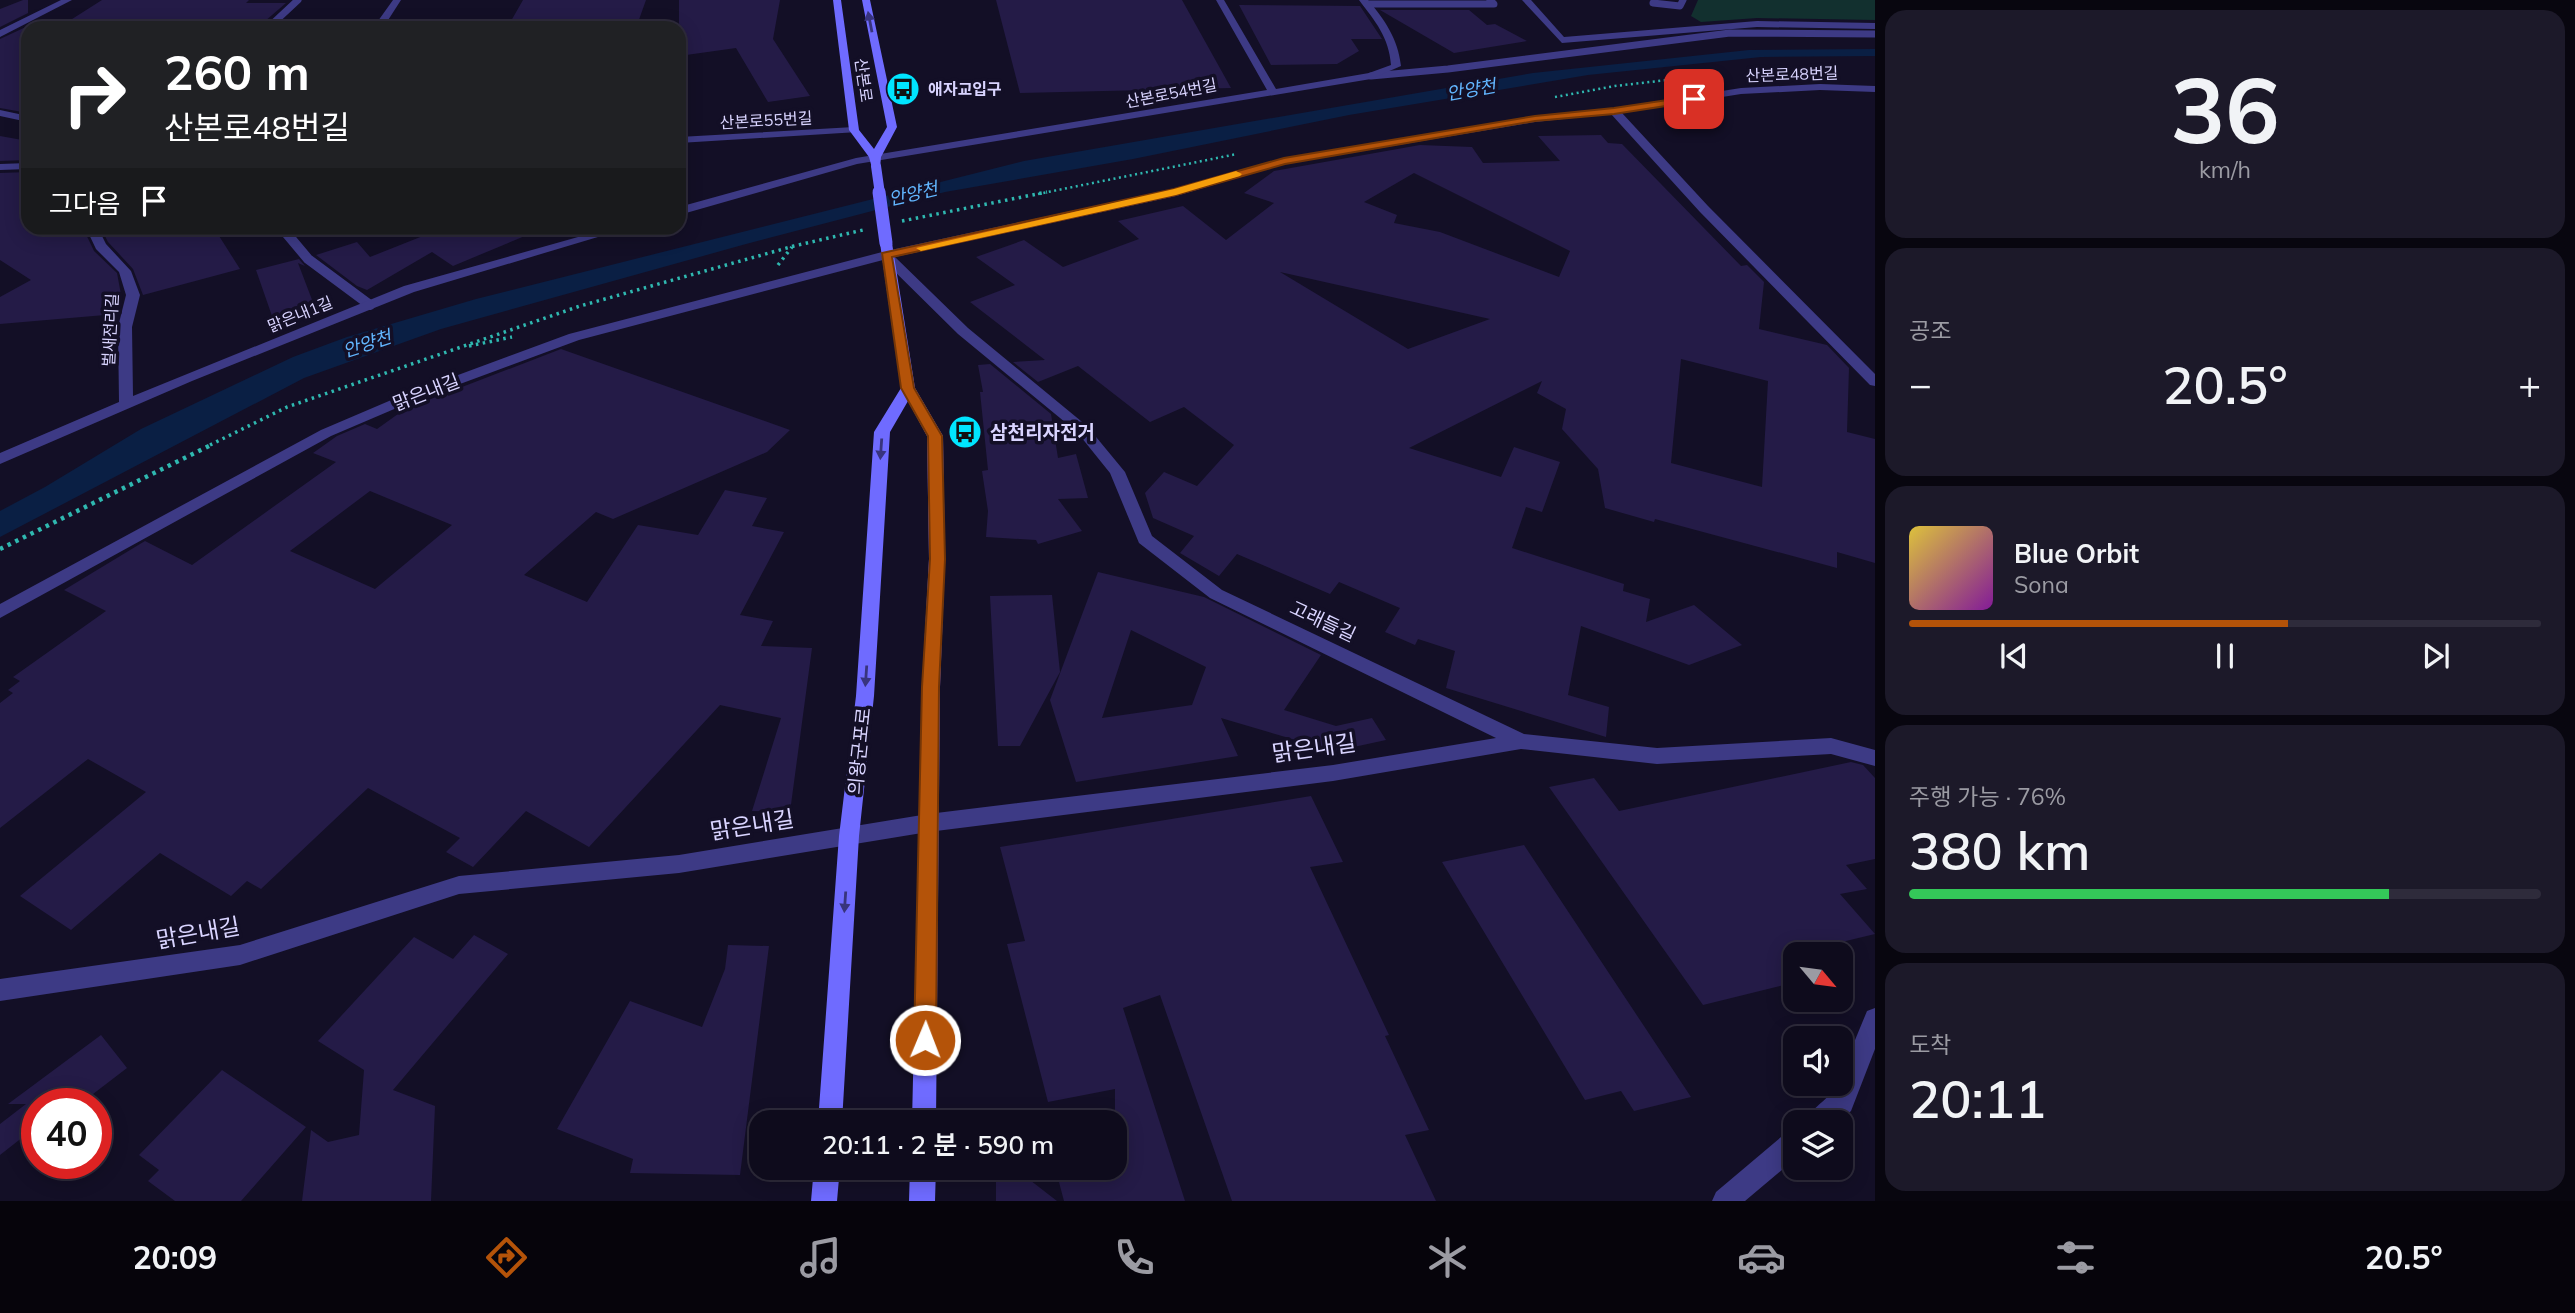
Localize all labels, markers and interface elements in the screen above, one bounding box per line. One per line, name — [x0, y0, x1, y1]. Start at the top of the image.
one-way arrow — [865, 11, 876, 33]
text: 260 m — [164, 41, 310, 102]
icon: right — [49, 49, 140, 140]
text: 36 — [2170, 52, 2280, 166]
street label: 산본로 — [851, 57, 877, 104]
street label: 산본로48번길 — [1745, 62, 1839, 86]
pin — [1664, 69, 1724, 129]
bus stop icon: 애자교입구 — [884, 70, 922, 108]
water label: 안양천 — [1444, 73, 1500, 105]
street label: 산본로54번길 — [1124, 74, 1218, 112]
place label: 애자교입구 — [928, 79, 1002, 99]
icon: arrive — [1675, 80, 1713, 118]
text: 산본로48번길 — [164, 107, 350, 147]
street label: 산본로55번길 — [719, 108, 813, 132]
text: km/h — [2199, 155, 2251, 184]
water label: 안양천 — [886, 176, 942, 210]
icon: arrive — [135, 182, 173, 220]
text: 그다음 — [49, 187, 121, 220]
street label: 맑은내1길 — [265, 292, 335, 336]
street label: 벌새전리길 — [98, 293, 122, 367]
text: 공조 — [1909, 316, 1951, 345]
water label: 안양천 — [340, 324, 396, 362]
text: 20.5° — [2162, 352, 2288, 417]
text: − — [1909, 360, 1932, 408]
text: + — [2518, 360, 2541, 408]
street label: 맑은내길 — [389, 368, 463, 416]
bus stop icon: 삼천리자전거 — [946, 413, 984, 451]
place label: 삼천리자전거 — [990, 420, 1095, 444]
one-way arrow — [875, 438, 886, 460]
text: Blue Orbit — [2014, 537, 2139, 570]
text: Sona — [2014, 570, 2069, 599]
street label: 고래들길 — [1286, 595, 1360, 647]
icon: previous — [1995, 637, 2033, 675]
icon: pause — [2206, 637, 2244, 675]
icon: next — [2417, 637, 2455, 675]
one-way arrow — [860, 665, 871, 687]
street label: 의왕군포로 — [842, 706, 876, 796]
street label: 맑은내길 — [1270, 727, 1358, 768]
text: 주행 가능 · 76% — [1909, 782, 2066, 811]
street label: 맑은내길 — [708, 804, 796, 845]
text: 380 km — [1909, 818, 2090, 883]
one-way arrow — [839, 892, 850, 914]
street label: 맑은내길 — [154, 911, 242, 954]
north arrow — [1783, 942, 1853, 1012]
map controls — [1783, 942, 1853, 1180]
position arrow — [888, 1003, 962, 1077]
button: sound — [1783, 1026, 1853, 1096]
text: 도착 — [1909, 1030, 1951, 1059]
text: 20:11 — [1909, 1066, 2046, 1131]
speed limit sign: 40 — [21, 1088, 112, 1179]
button: layers — [1783, 1110, 1853, 1180]
text: 20:11 · 2 분 · 590 m — [822, 1128, 1054, 1161]
icon: directions — [482, 1233, 531, 1282]
icon: music — [796, 1233, 845, 1282]
icon: phone — [1110, 1233, 1159, 1282]
icon: climate — [1423, 1233, 1472, 1282]
icon: car — [1737, 1233, 1786, 1282]
icon: filters — [2051, 1233, 2100, 1282]
text: 20:09 — [132, 1237, 217, 1277]
text: 20.5° — [2365, 1237, 2443, 1277]

